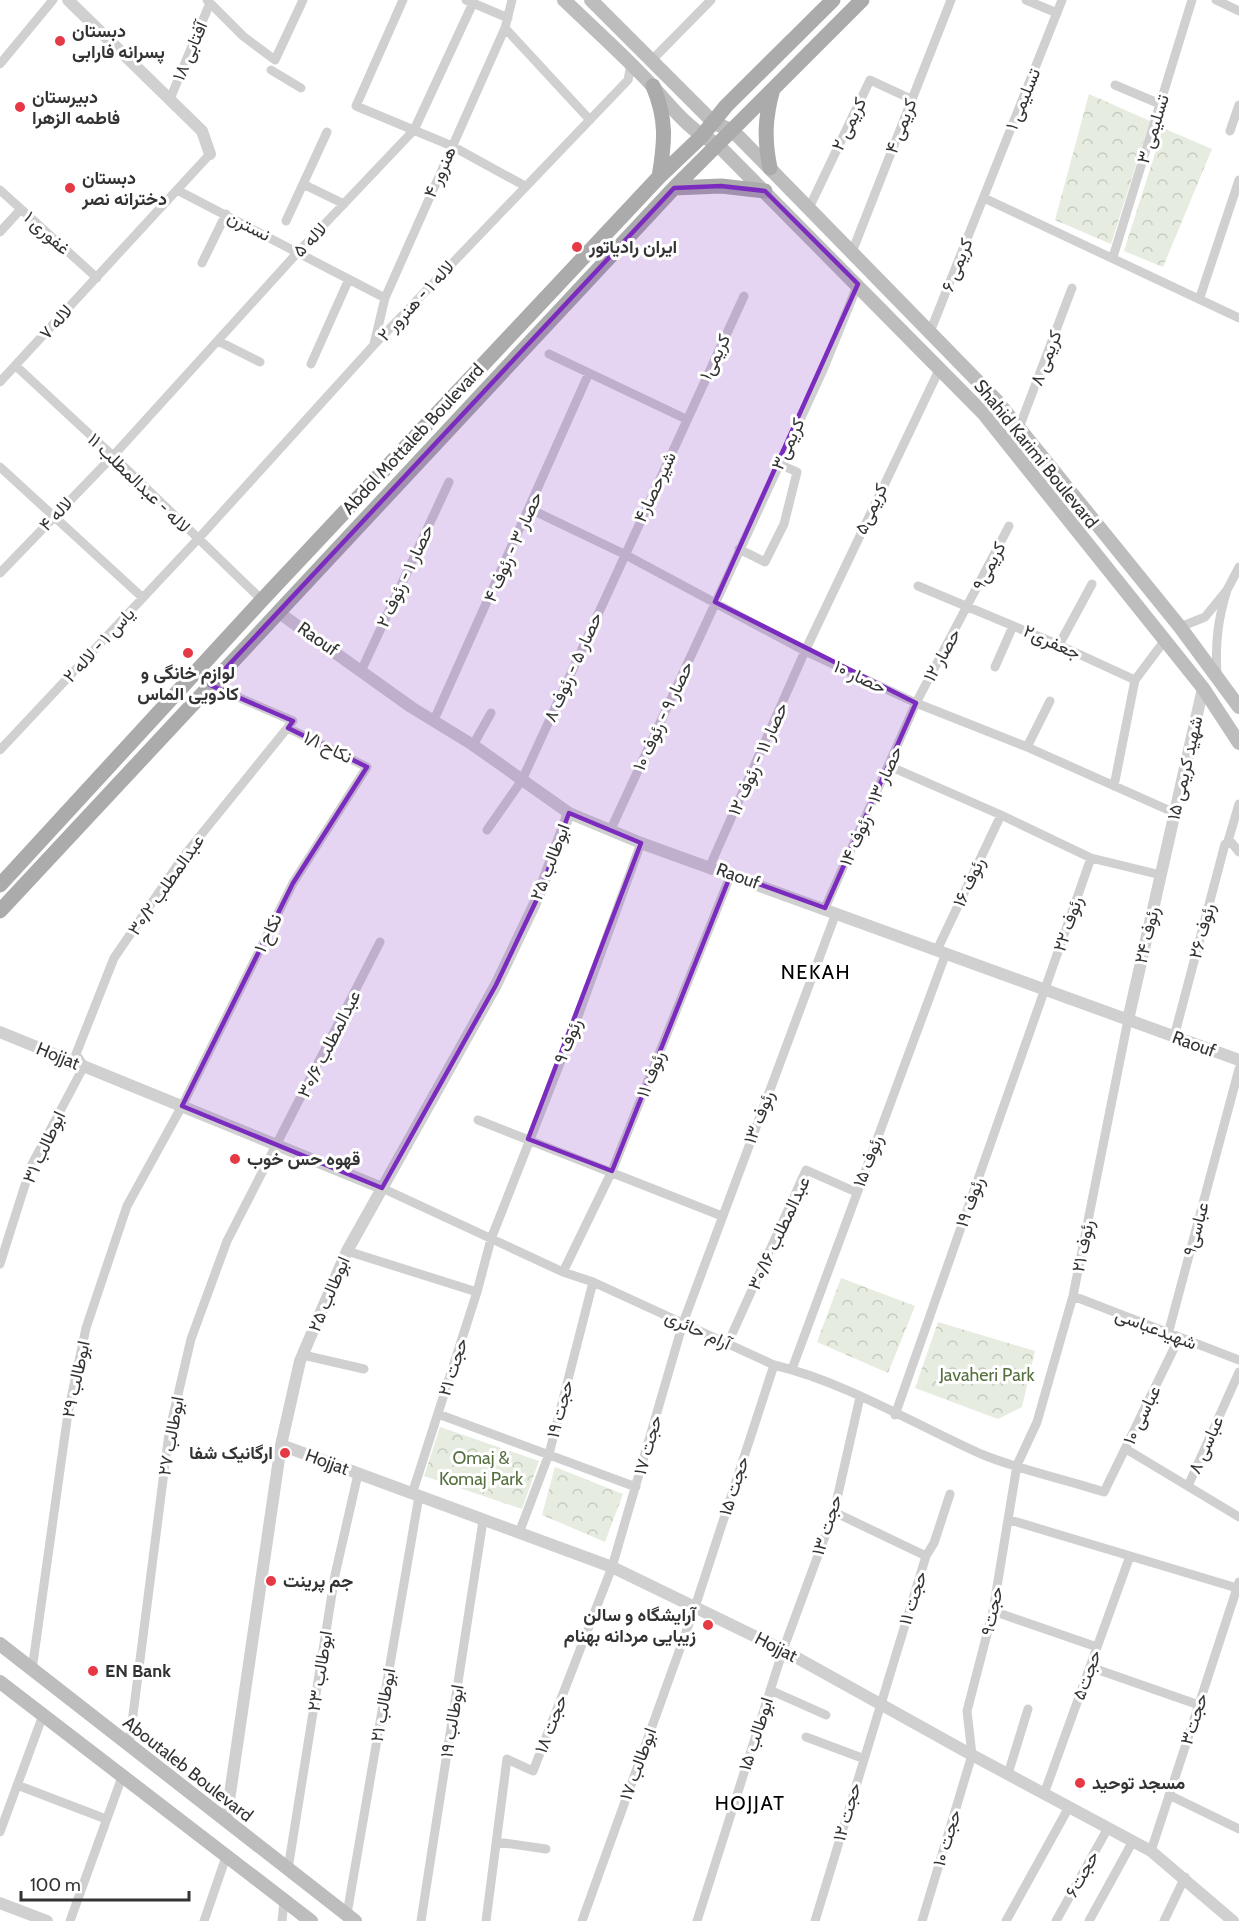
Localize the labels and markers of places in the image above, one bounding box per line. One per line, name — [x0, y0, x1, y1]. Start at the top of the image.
place label: دبستان پسرانه فارابی — [72, 20, 165, 64]
marker: دبستان پسرانه فارابی — [53, 34, 67, 48]
place label: دبیرستان فاطمه الزهرا — [32, 86, 120, 129]
marker: دبیرستان فاطمه الزهرا — [13, 100, 27, 114]
place label: دبستان دخترانه نصر — [81, 167, 167, 210]
marker: دبستان دخترانه نصر — [63, 181, 77, 195]
place label: ایران رادیاتور — [588, 236, 677, 258]
marker: ایران رادیاتور — [570, 240, 584, 254]
marker: لوازم خانگی و کادویی الماس — [181, 646, 195, 660]
place label: لوازم خانگی و کادویی الماس — [137, 662, 239, 705]
place label: قهوه حس خوب — [247, 1148, 361, 1170]
marker: قهوه حس خوب — [228, 1152, 242, 1166]
place label: ارگانیک شفا — [189, 1442, 273, 1464]
marker: ارگانیک شفا — [278, 1446, 292, 1460]
place label: جم پرینت — [283, 1570, 353, 1593]
marker: جم پرینت — [264, 1574, 278, 1588]
place label: آرایشگاه و سالن زیبایی مردانه بهنام — [564, 1604, 697, 1648]
marker: آرایشگاه و سالن زیبایی مردانه بهنام — [701, 1618, 715, 1632]
place label: EN Bank — [105, 1660, 171, 1682]
marker: EN Bank — [86, 1664, 100, 1678]
place label: مسجد توحید — [1092, 1772, 1186, 1794]
marker: مسجد توحید — [1073, 1776, 1087, 1790]

